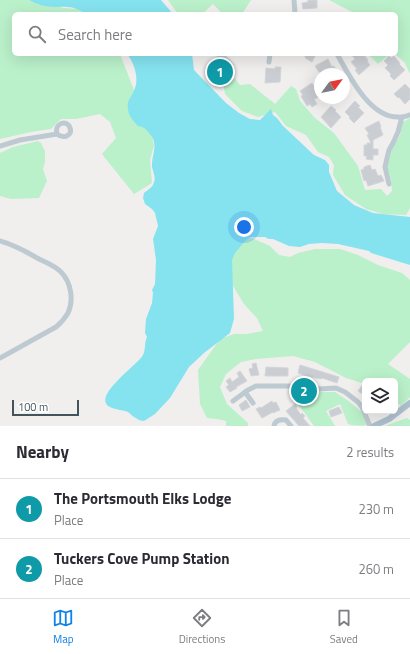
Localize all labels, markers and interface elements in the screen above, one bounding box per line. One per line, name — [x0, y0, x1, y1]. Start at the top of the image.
search box — [12, 12, 398, 56]
icon: search — [26, 23, 48, 45]
text: Search here — [58, 23, 132, 46]
pin: 1 — [207, 57, 233, 87]
north arrow — [314, 68, 350, 104]
your location — [234, 217, 254, 237]
pin: 2 — [291, 376, 317, 406]
map controls — [362, 378, 398, 414]
button: layers — [362, 378, 398, 414]
scale bar — [12, 398, 79, 417]
text: 100 m — [18, 399, 48, 415]
text: Nearby — [16, 439, 69, 465]
text: 2 results — [346, 442, 394, 462]
text: The Portsmouth Elks Lodge — [54, 487, 231, 510]
text: 1 — [25, 499, 33, 519]
text: 230 m — [358, 499, 394, 519]
text: Place — [54, 510, 83, 530]
text: Tuckers Cove Pump Station — [54, 547, 229, 570]
text: 2 — [25, 559, 33, 579]
text: 260 m — [358, 559, 394, 579]
text: Place — [54, 570, 83, 590]
tab: Map — [52, 607, 74, 647]
tab: Directions — [179, 607, 225, 647]
tab: Saved — [330, 607, 358, 647]

